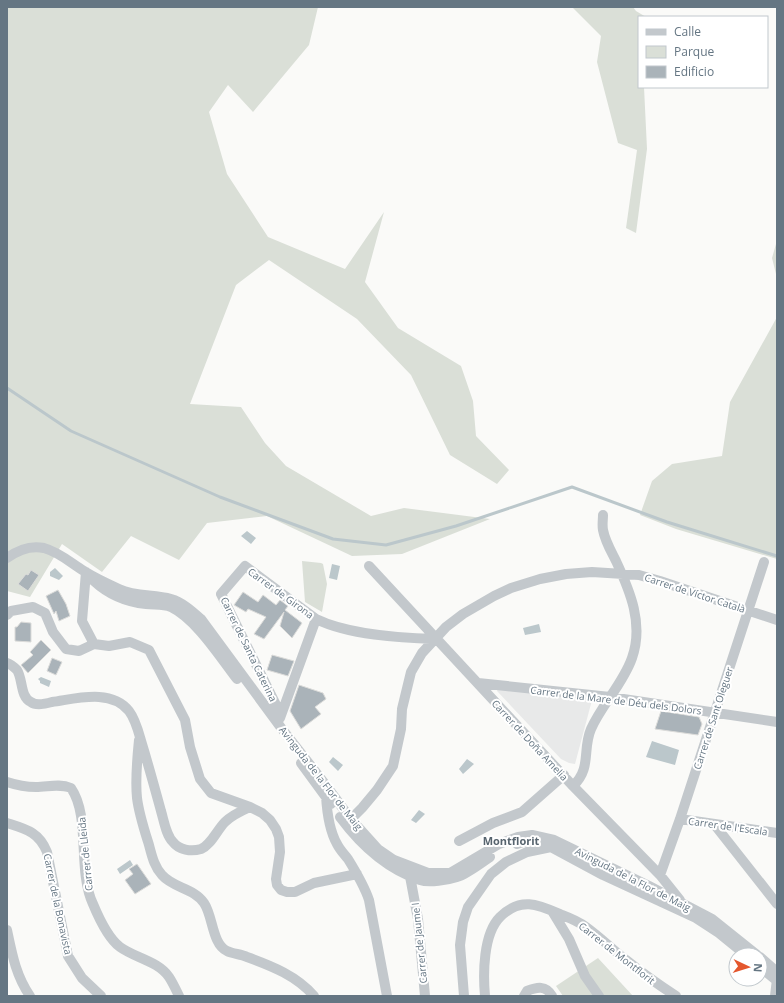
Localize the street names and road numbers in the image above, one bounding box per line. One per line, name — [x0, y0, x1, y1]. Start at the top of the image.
street label: Carrer de Girona — [245, 564, 317, 622]
street label: Carrer de Víctor Català — [643, 570, 747, 616]
street label: Carrer de Santa Caterina — [218, 594, 280, 704]
street label: Carrer de Sant Oleguer — [690, 665, 736, 771]
street label: Carrer de la Mare de Déu dels Dolors — [530, 683, 703, 717]
street label: Carrer de Doña Amelia — [489, 696, 571, 784]
street label: Avinguda de la Flor de Maig — [276, 723, 366, 833]
street label: Carrer de l'Escala — [687, 813, 769, 839]
street label: Carrer de Lleida — [74, 816, 96, 892]
street label: Avinguda de la Flor de Maig — [573, 844, 694, 915]
street label: Carrer de la Bonavista — [40, 852, 76, 956]
street label: Carrer de Jaume I — [408, 902, 430, 984]
street label: Carrer de Montflorit — [576, 919, 658, 988]

